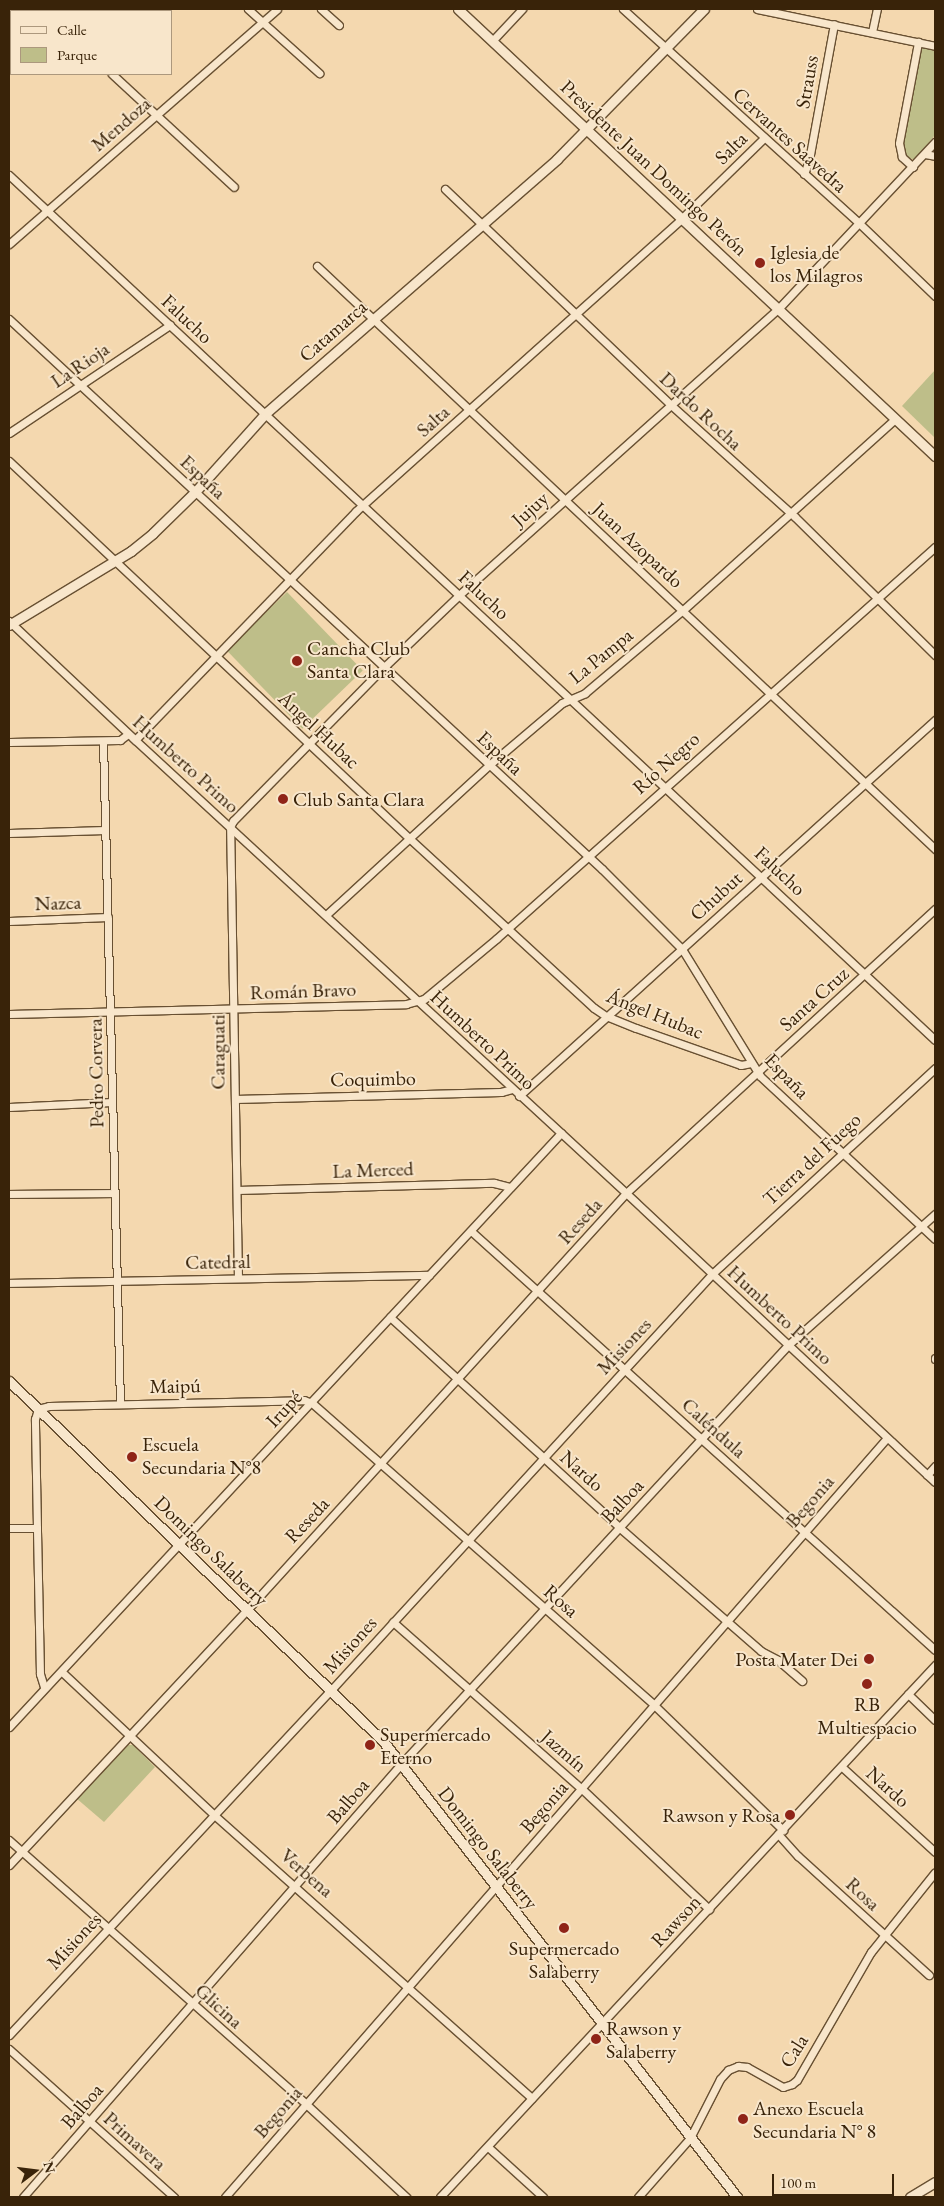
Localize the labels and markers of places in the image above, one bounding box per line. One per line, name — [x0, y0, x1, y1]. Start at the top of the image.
place label: Iglesia de los Milagros — [770, 240, 863, 287]
marker: Iglesia de los Milagros — [754, 257, 766, 269]
place label: Cancha Club Santa Clara — [307, 637, 410, 684]
marker: Cancha Club Santa Clara — [291, 655, 303, 667]
place label: Club Santa Clara — [293, 787, 425, 811]
marker: Club Santa Clara — [277, 793, 289, 805]
place label: Escuela Secundaria N°8 — [142, 1433, 261, 1480]
marker: Escuela Secundaria N°8 — [126, 1451, 138, 1463]
place label: Posta Mater Dei — [735, 1647, 858, 1671]
marker: Posta Mater Dei — [862, 1652, 876, 1666]
marker: RB Multiespacio — [861, 1678, 873, 1690]
place label: RB Multiespacio — [817, 1692, 917, 1739]
place label: Supermercado Eterno — [380, 1722, 491, 1769]
marker: Supermercado Eterno — [364, 1739, 376, 1751]
place label: Rawson y Rosa — [662, 1803, 780, 1827]
marker: Rawson y Rosa — [784, 1809, 796, 1821]
marker: Supermercado Salaberry — [558, 1922, 570, 1934]
place label: Supermercado Salaberry — [509, 1936, 619, 1983]
place label: Rawson y Salaberry — [606, 2016, 681, 2063]
marker: Rawson y Salaberry — [590, 2033, 602, 2045]
place label: Anexo Escuela Secundaria N° 8 — [753, 2096, 876, 2143]
marker: Anexo Escuela Secundaria N° 8 — [737, 2113, 749, 2125]

